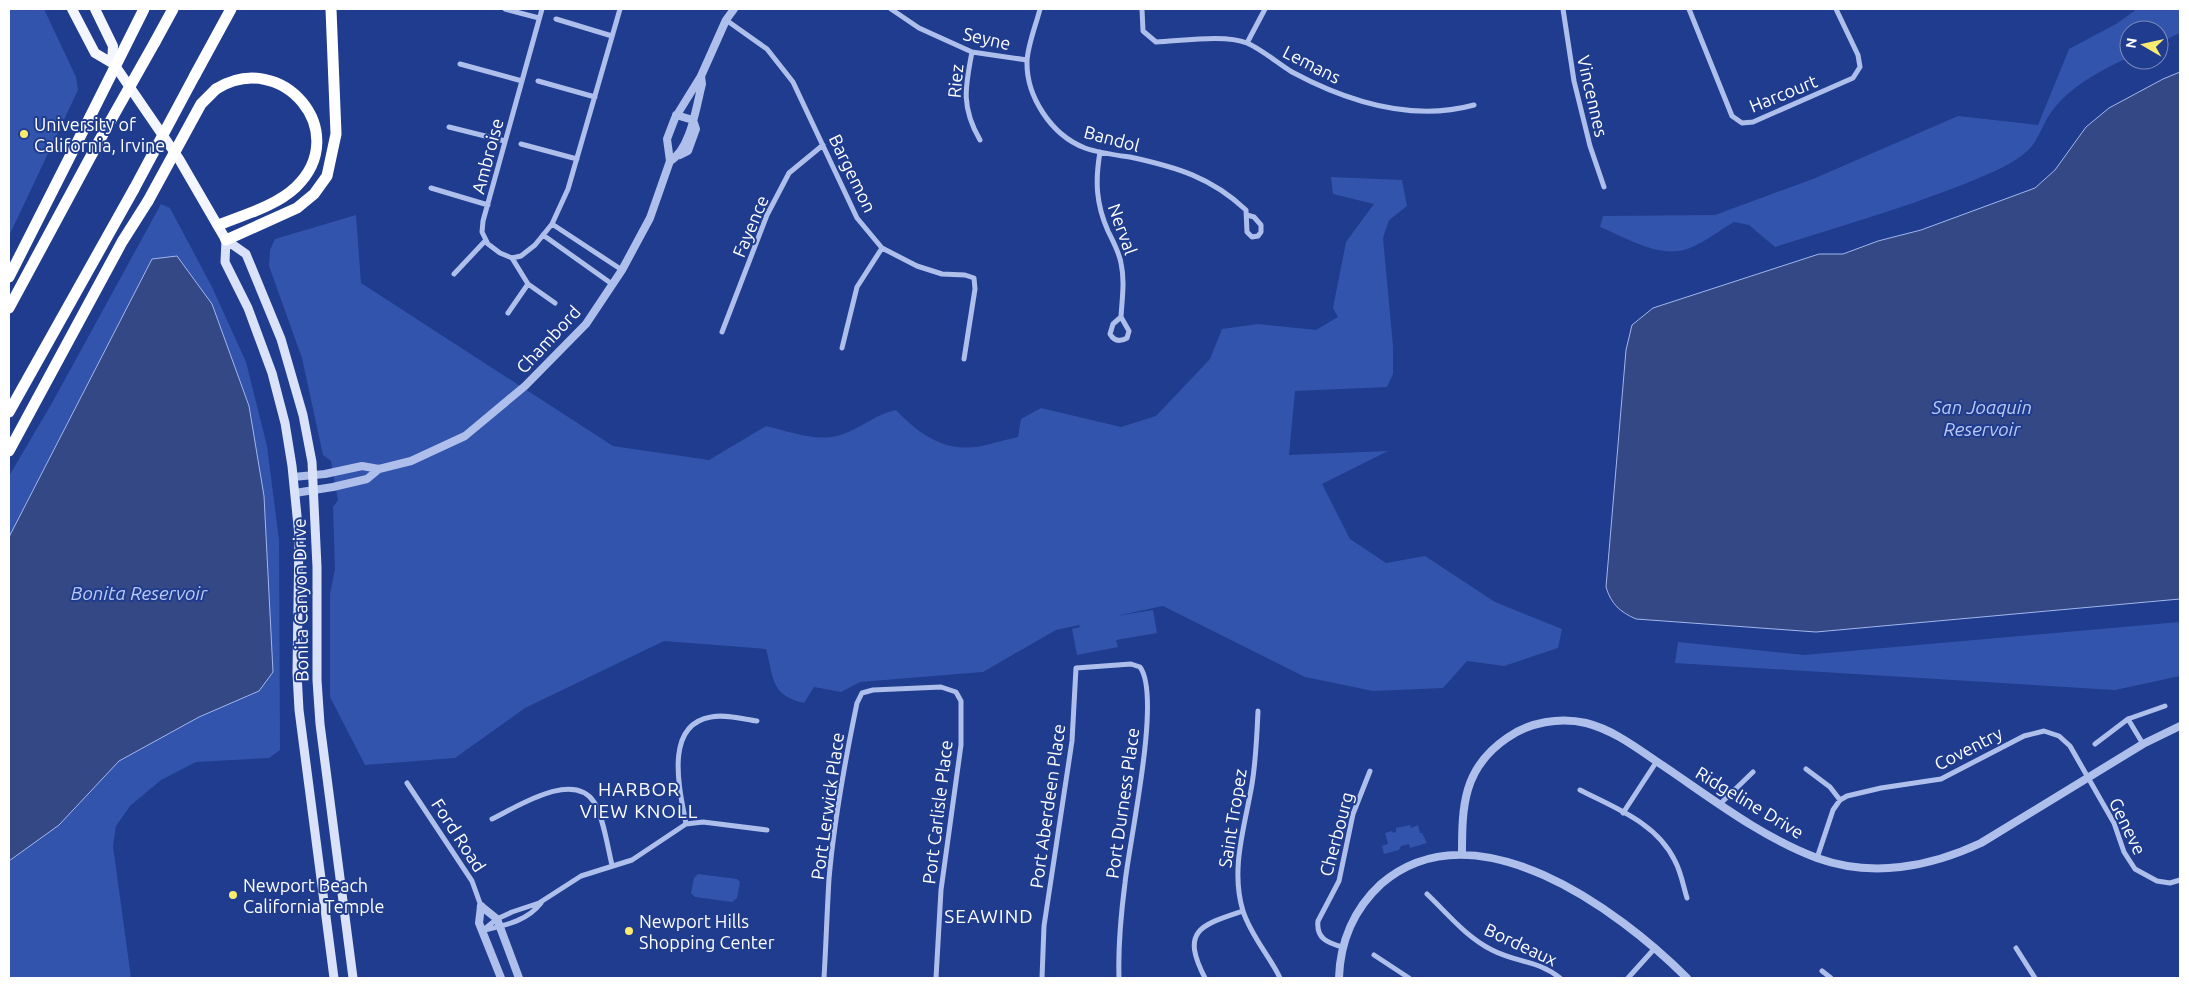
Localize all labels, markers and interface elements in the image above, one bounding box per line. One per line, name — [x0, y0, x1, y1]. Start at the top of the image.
north arrow — [2119, 20, 2169, 70]
street label: Seyne — [961, 23, 1013, 53]
text: N — [2122, 37, 2140, 49]
street label: Lemans — [1280, 41, 1344, 87]
street label: Vincennes — [1574, 53, 1612, 139]
street label: Riez — [944, 63, 966, 99]
street label: Harcourt — [1746, 70, 1820, 116]
place label: University of California, Irvine — [34, 114, 165, 155]
street label: Ambroise — [467, 116, 507, 196]
street label: Bandol — [1082, 121, 1142, 155]
marker: University of California, Irvine — [18, 128, 30, 140]
street label: Bargemon — [826, 131, 880, 215]
street label: Fayence — [728, 192, 772, 260]
street label: Nerval — [1105, 201, 1142, 257]
street label: Chambord — [512, 301, 584, 377]
water label: San Joaquin Reservoir — [1931, 396, 2032, 440]
street label: Bonita Canyon Drive — [289, 518, 311, 682]
water label: Bonita Reservoir — [71, 582, 208, 604]
street label: Port Aberdeen Place — [1026, 722, 1068, 890]
street label: Coventry — [1931, 722, 2006, 774]
street label: Port Durness Place — [1102, 726, 1142, 880]
street label: Port Lerwick Place — [807, 731, 847, 881]
street label: Port Carlisle Place — [918, 739, 956, 885]
street label: Ridgeline Drive — [1692, 762, 1808, 842]
street label: Saint Tropez — [1214, 767, 1250, 869]
district label: HARBOR VIEW KNOLL — [580, 778, 698, 822]
street label: Cherbourg — [1315, 790, 1357, 878]
street label: Geneve — [2106, 794, 2150, 858]
street label: Ford Road — [428, 795, 490, 875]
place label: Newport Beach California Temple — [243, 875, 384, 916]
marker: Newport Beach California Temple — [227, 889, 239, 901]
district label: SEAWIND — [944, 905, 1034, 927]
place label: Newport Hills Shopping Center — [639, 911, 775, 952]
street label: Bordeaux — [1481, 918, 1561, 970]
marker: Newport Hills Shopping Center — [623, 925, 635, 937]

